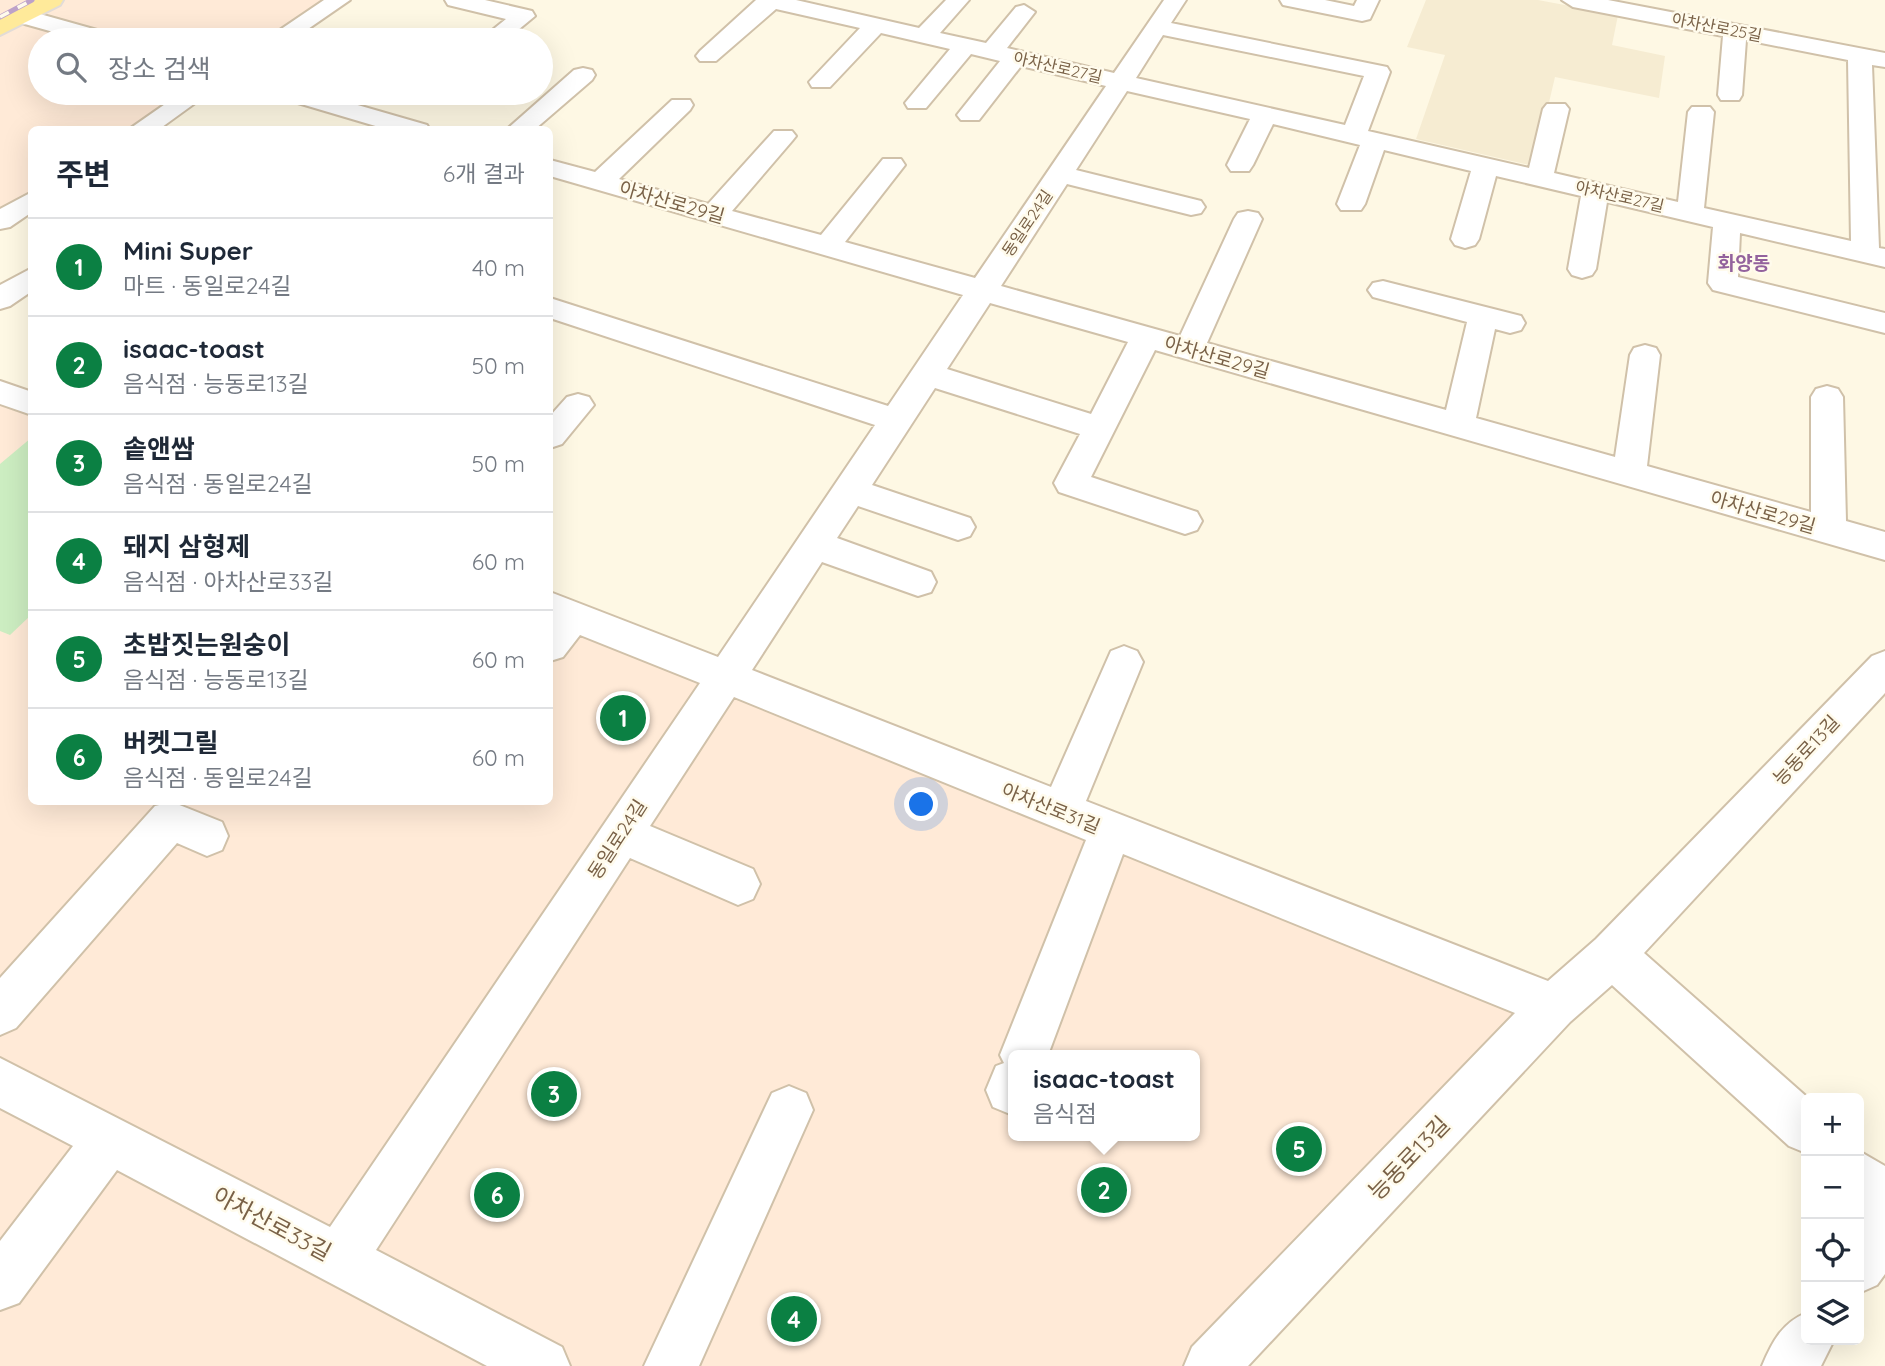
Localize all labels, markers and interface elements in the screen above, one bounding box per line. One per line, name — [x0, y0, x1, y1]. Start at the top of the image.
street label: 아차산로25길 — [1670, 8, 1764, 46]
search box — [28, 28, 553, 105]
street label: 아차산로27길 — [1012, 47, 1104, 87]
icon: search — [52, 48, 90, 86]
text: 장소 검색 — [108, 52, 211, 85]
text: 주변 — [56, 155, 111, 193]
text: 6개 결과 — [443, 159, 525, 188]
street label: 아차산로29길 — [617, 176, 727, 228]
street label: 아차산로27길 — [1574, 176, 1666, 216]
street label: 동일로24길 — [997, 186, 1057, 260]
text: Mini Super — [123, 234, 253, 267]
district label: 화양동 — [1718, 251, 1770, 275]
text: 1 — [75, 253, 83, 282]
text: 40 m — [472, 253, 525, 282]
text: 마트 · 동일로24길 — [123, 271, 292, 300]
street label: 아차산로29길 — [1162, 331, 1272, 383]
text: isaac-toast — [123, 332, 265, 365]
text: 2 — [72, 351, 86, 380]
text: 50 m — [472, 351, 525, 380]
text: 음식점 · 능동로13길 — [123, 369, 309, 398]
text: 솥앤쌈 — [123, 432, 195, 465]
text: 3 — [73, 449, 85, 478]
text: 50 m — [472, 449, 525, 478]
text: 음식점 · 동일로24길 — [123, 469, 313, 498]
street label: 아차산로29길 — [1708, 486, 1818, 538]
text: 돼지 삼형제 — [123, 530, 250, 563]
text: 4 — [72, 547, 86, 576]
text: 60 m — [472, 547, 525, 576]
text: 음식점 · 아차산로33길 — [123, 567, 333, 596]
text: 초밥짓는원숭이 — [123, 628, 290, 661]
text: 5 — [72, 645, 86, 674]
text: 60 m — [472, 645, 525, 674]
text: 음식점 · 능동로13길 — [123, 665, 309, 694]
pin: 1 — [600, 692, 646, 744]
street label: 능동로13길 — [1768, 710, 1844, 790]
text: 버켓그릴 — [123, 726, 219, 759]
text: 6 — [73, 743, 85, 772]
text: 60 m — [472, 743, 525, 772]
text: 음식점 · 동일로24길 — [123, 763, 313, 792]
street label: 아차산로31길 — [998, 777, 1104, 839]
your location — [904, 787, 938, 821]
street label: 동일로24길 — [582, 795, 652, 883]
popup — [1008, 1050, 1200, 1141]
text: isaac-toast — [1033, 1062, 1175, 1095]
pin: 3 — [531, 1068, 577, 1120]
map controls — [1801, 1093, 1864, 1345]
button: + — [1801, 1093, 1864, 1156]
text: 음식점 — [1033, 1099, 1097, 1128]
street label: 능동로13길 — [1362, 1110, 1456, 1206]
pin: 5 — [1276, 1123, 1322, 1175]
button: − — [1801, 1156, 1864, 1219]
pin: 2 — [1081, 1164, 1127, 1216]
pin: 6 — [474, 1169, 520, 1221]
street label: 아차산로33길 — [208, 1180, 336, 1267]
button: locate — [1801, 1219, 1864, 1282]
button: layers — [1801, 1282, 1864, 1345]
pin: 4 — [771, 1293, 817, 1345]

